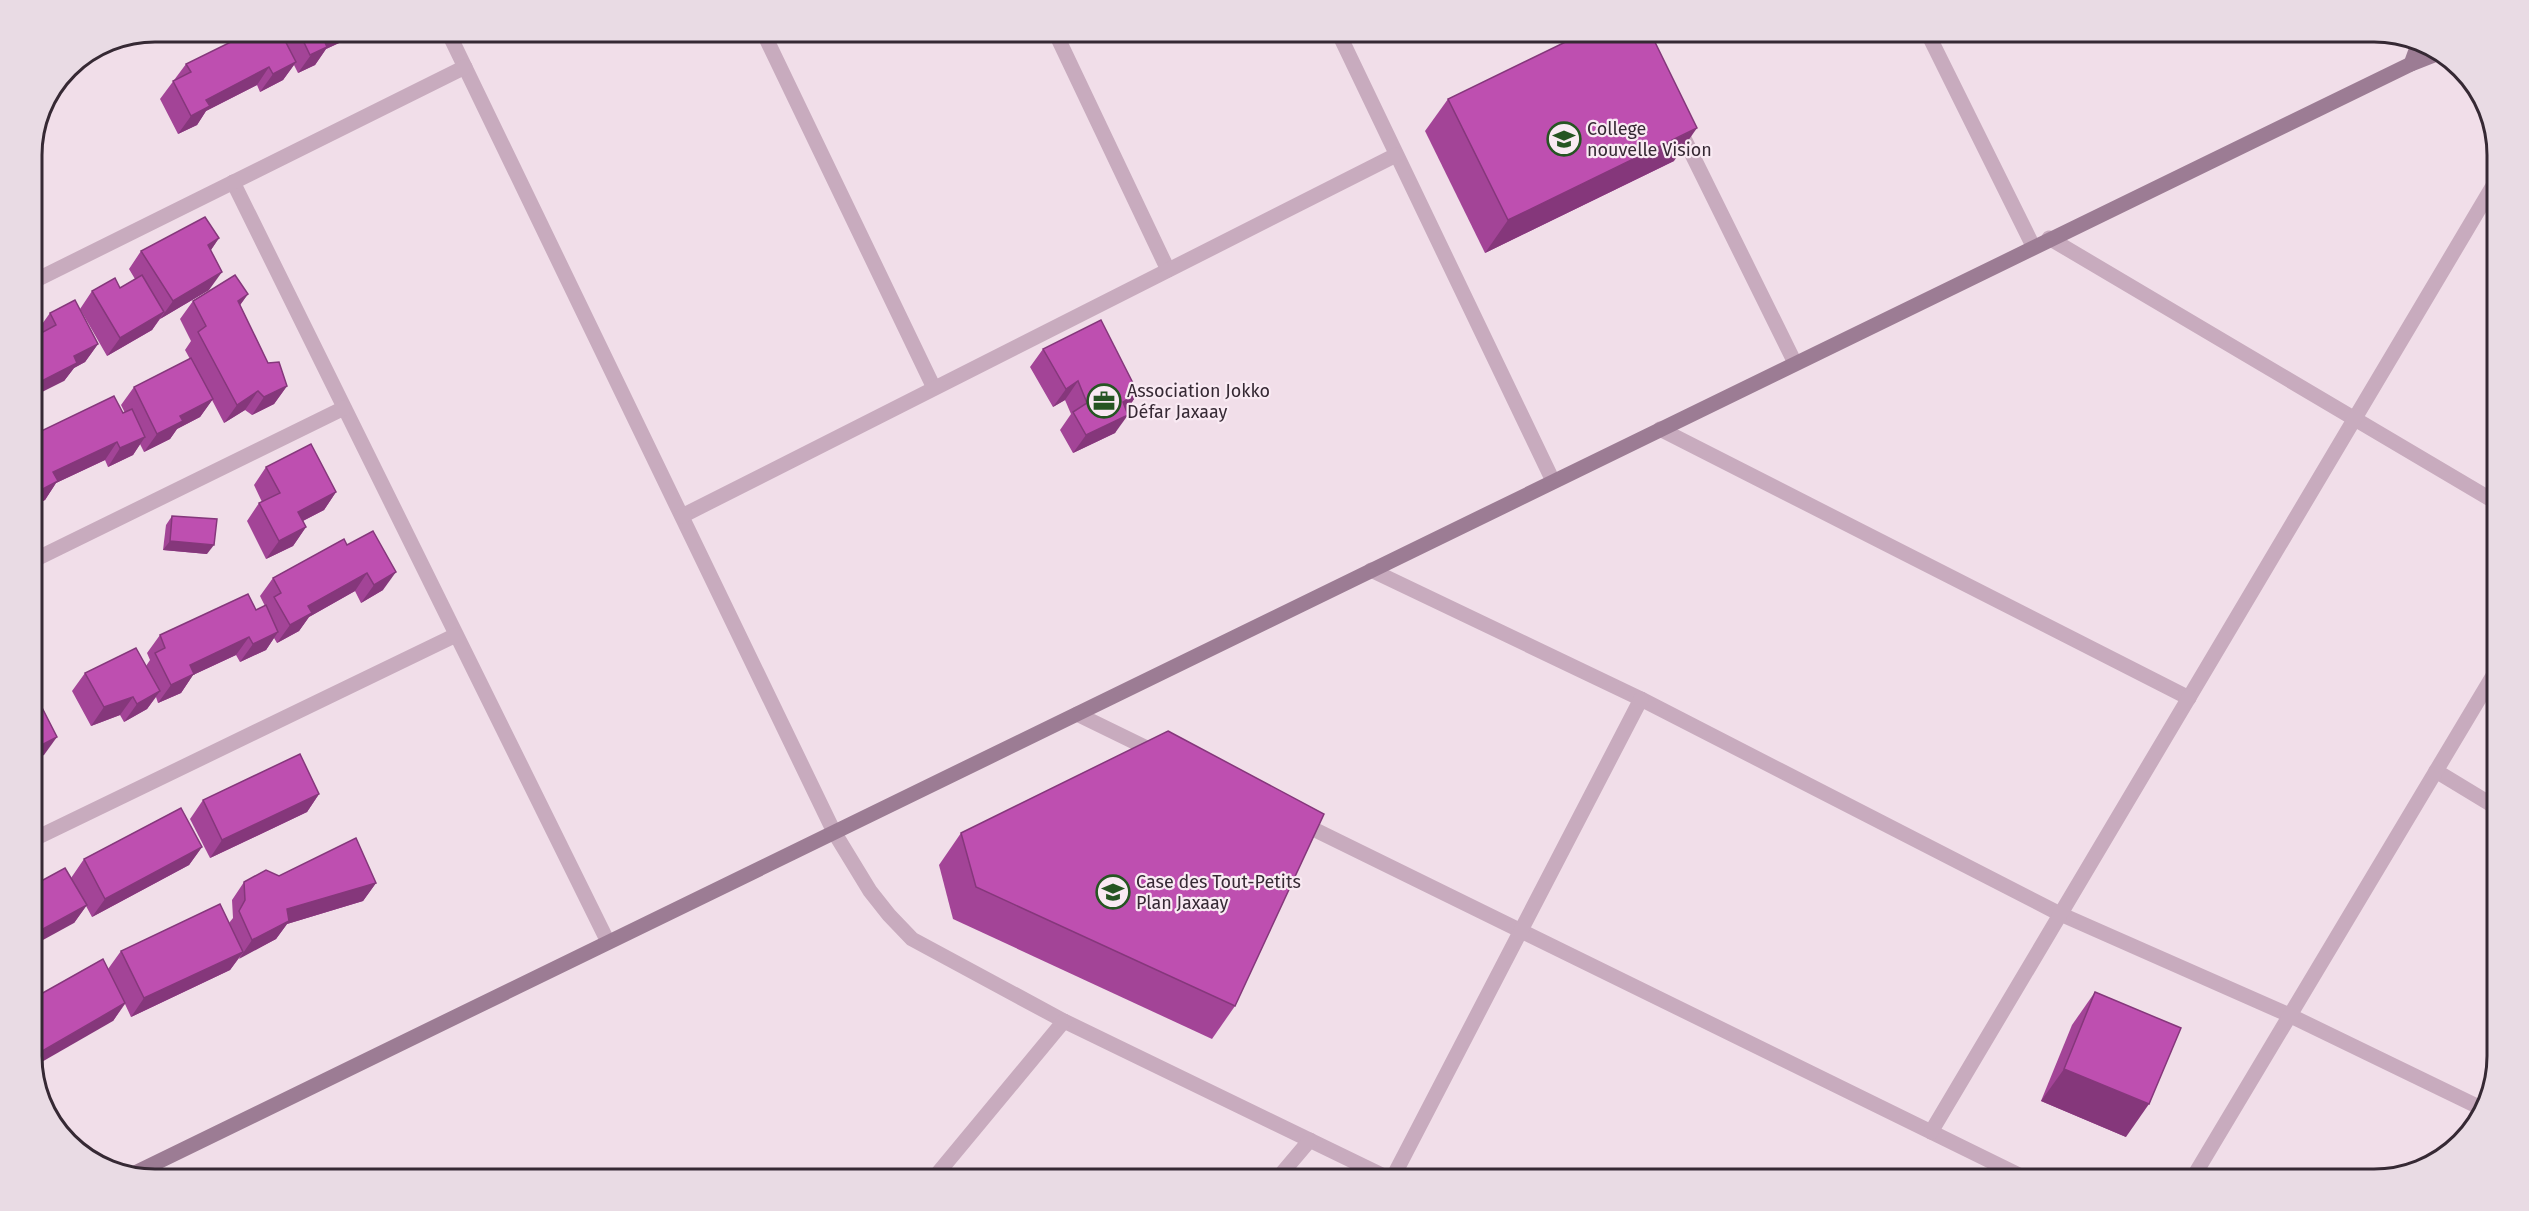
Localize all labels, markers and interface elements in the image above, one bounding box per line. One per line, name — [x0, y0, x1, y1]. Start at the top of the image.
place label: College nouvelle Vision — [1587, 118, 1712, 161]
school or university icon: College nouvelle Vision — [1546, 121, 1582, 157]
place label: Association Jokko Défar Jaxaay — [1127, 380, 1270, 423]
office icon: Association Jokko Défar Jaxaay — [1086, 383, 1122, 419]
place label: Case des Tout-Petits Plan Jaxaay — [1136, 871, 1301, 914]
school or university icon: Case des Tout-Petits Plan Jaxaay — [1095, 874, 1131, 910]

